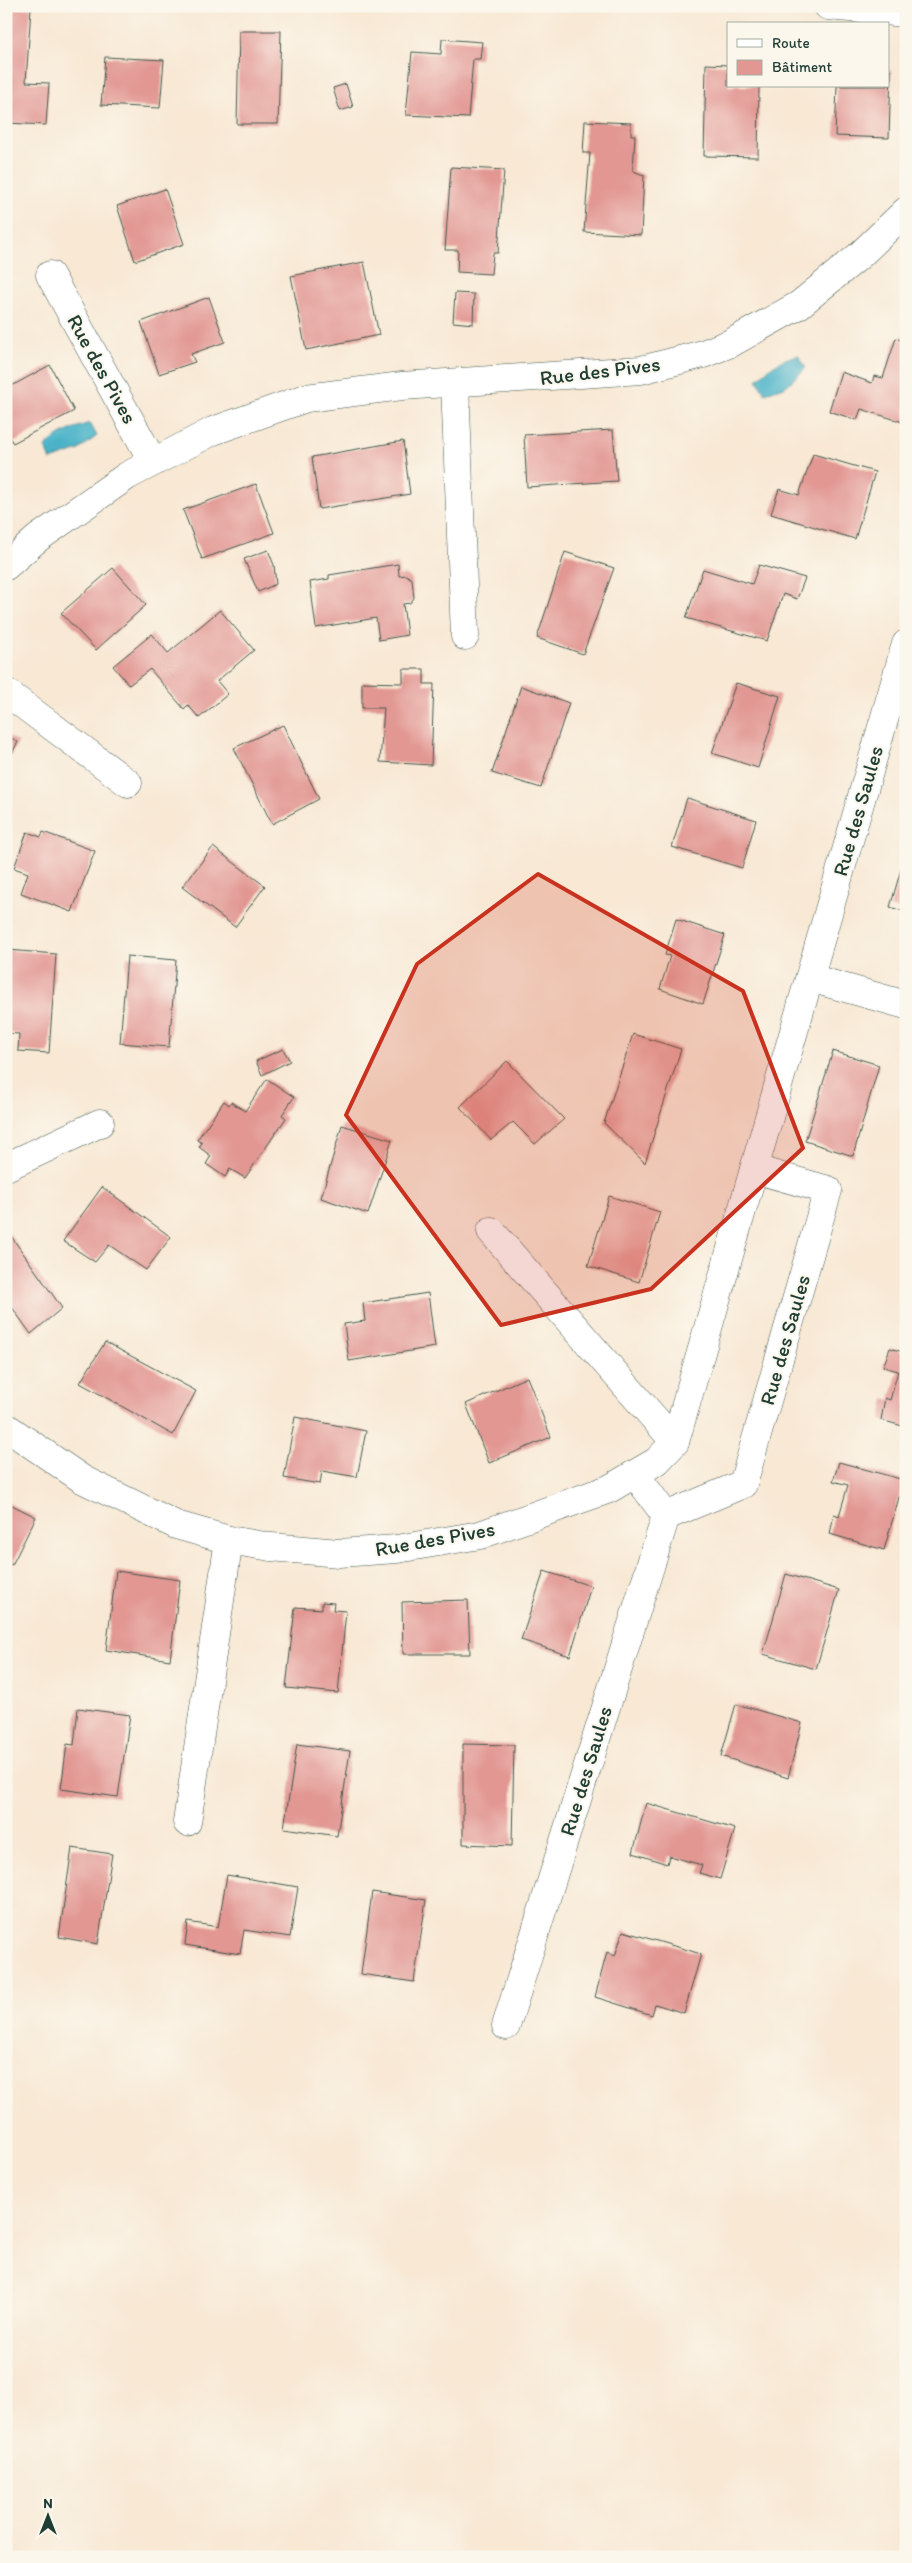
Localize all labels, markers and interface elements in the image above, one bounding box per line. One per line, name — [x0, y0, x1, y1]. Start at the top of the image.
legend — [727, 22, 890, 88]
text: Route — [772, 34, 810, 52]
text: Bâtiment — [772, 58, 833, 76]
street label: Rue des Pives — [62, 310, 143, 428]
street label: Rue des Pives — [538, 351, 662, 390]
street label: Rue des Saules — [827, 743, 888, 879]
street label: Rue des Saules — [754, 1272, 815, 1408]
street label: Rue des Pives — [373, 1516, 497, 1561]
street label: Rue des Saules — [554, 1703, 617, 1839]
north arrow — [22, 2490, 72, 2540]
text: N — [43, 2495, 53, 2512]

